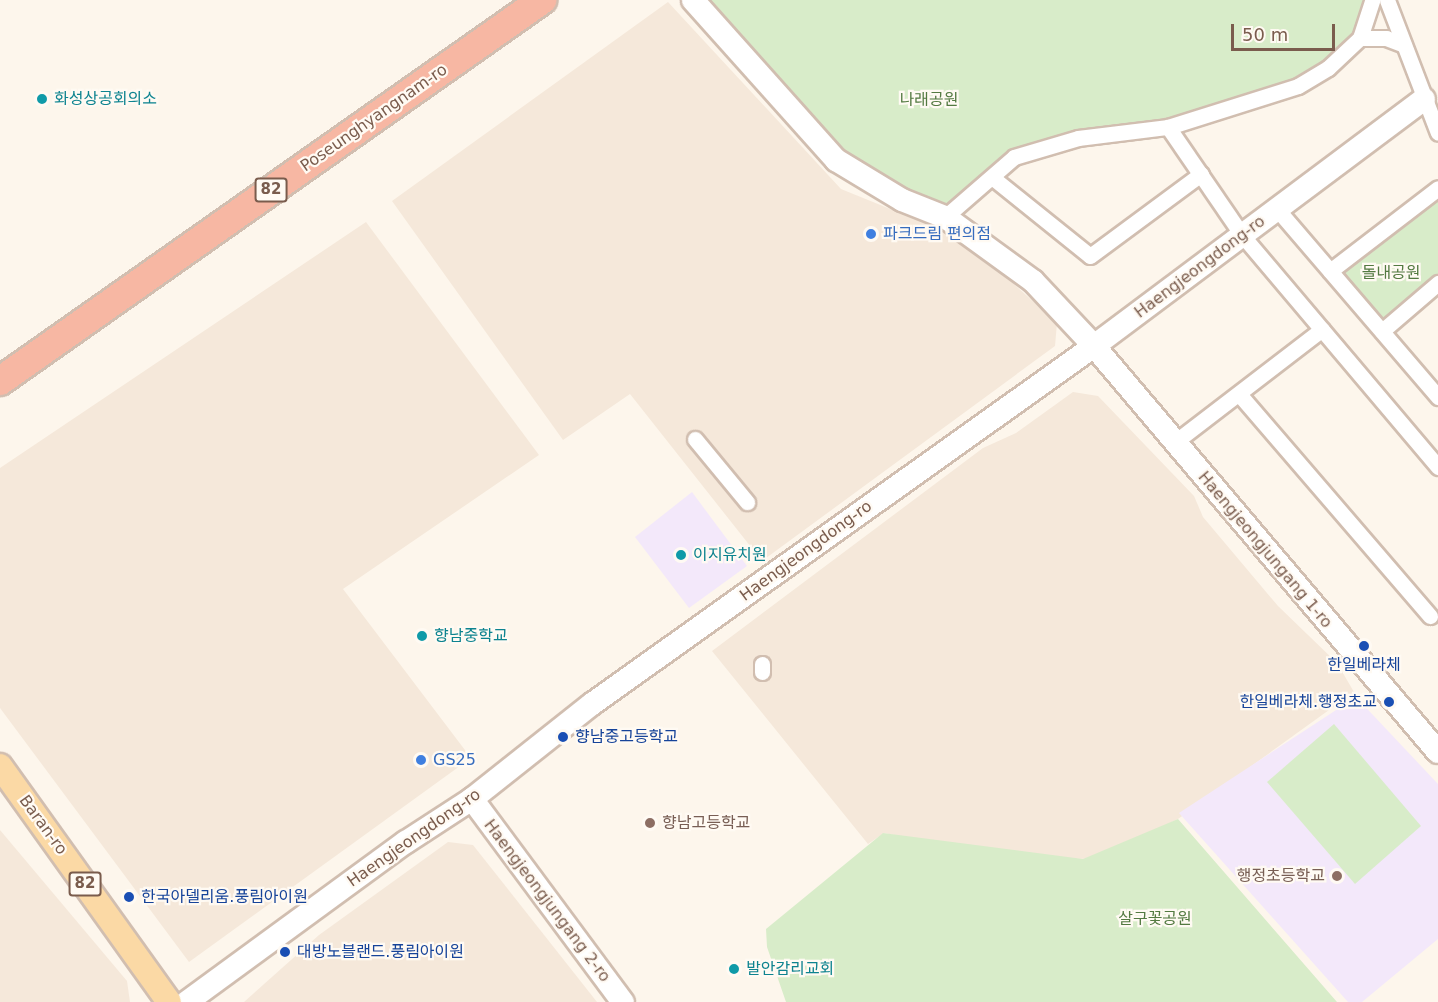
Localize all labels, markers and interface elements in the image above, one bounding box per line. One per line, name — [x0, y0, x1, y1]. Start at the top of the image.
scale bar — [1234, 12, 1338, 50]
text: 50 m — [1242, 24, 1288, 45]
street label: Poseunghyangnam-ro — [297, 60, 451, 176]
place label: 화성상공회의소 — [54, 89, 157, 109]
park label: 나래공원 — [900, 90, 958, 110]
marker: 화성상공회의소 — [35, 92, 49, 106]
road number: 82 — [254, 178, 288, 202]
street label: Haengjeongdong-ro — [1131, 212, 1269, 322]
place label: 파크드림 편의점 — [883, 224, 991, 244]
marker: 파크드림 편의점 — [864, 227, 878, 241]
park label: 돌내공원 — [1362, 263, 1420, 283]
street label: Haengjeongjungang 1-ro — [1194, 468, 1336, 632]
street label: Haengjeongdong-ro — [736, 497, 876, 605]
place label: 이지유치원 — [693, 545, 767, 565]
marker: 이지유치원 — [674, 548, 688, 562]
place label: 향남중학교 — [434, 626, 508, 646]
marker: 향남중학교 — [415, 629, 429, 643]
marker: 한일베라체 — [1357, 639, 1371, 653]
place label: 한일베라체 — [1327, 655, 1401, 675]
place label: 한일베라체.행정초교 — [1239, 692, 1377, 712]
marker: 한일베라체.행정초교 — [1382, 695, 1396, 709]
place label: 향남중고등학교 — [575, 727, 678, 747]
marker: 향남중고등학교 — [556, 730, 570, 744]
place label: GS25 — [433, 750, 476, 770]
marker: GS25 — [414, 753, 428, 767]
street label: Haengjeongdong-ro — [344, 785, 484, 891]
street label: Baran-ro — [15, 791, 71, 859]
place label: 향남고등학교 — [662, 813, 750, 833]
street label: Haengjeongjungang 2-ro — [480, 816, 614, 986]
marker: 향남고등학교 — [643, 816, 657, 830]
place label: 행정초등학교 — [1237, 866, 1325, 886]
marker: 행정초등학교 — [1330, 869, 1344, 883]
road number: 82 — [68, 872, 101, 896]
place label: 한국아델리움.풍림아이원 — [141, 887, 308, 907]
marker: 한국아델리움.풍림아이원 — [122, 890, 136, 904]
park label: 살구꽃공원 — [1118, 909, 1192, 929]
place label: 대방노블랜드.풍림아이원 — [297, 942, 464, 962]
marker: 대방노블랜드.풍림아이원 — [278, 945, 292, 959]
place label: 발안감리교회 — [746, 959, 834, 979]
marker: 발안감리교회 — [727, 962, 741, 976]

